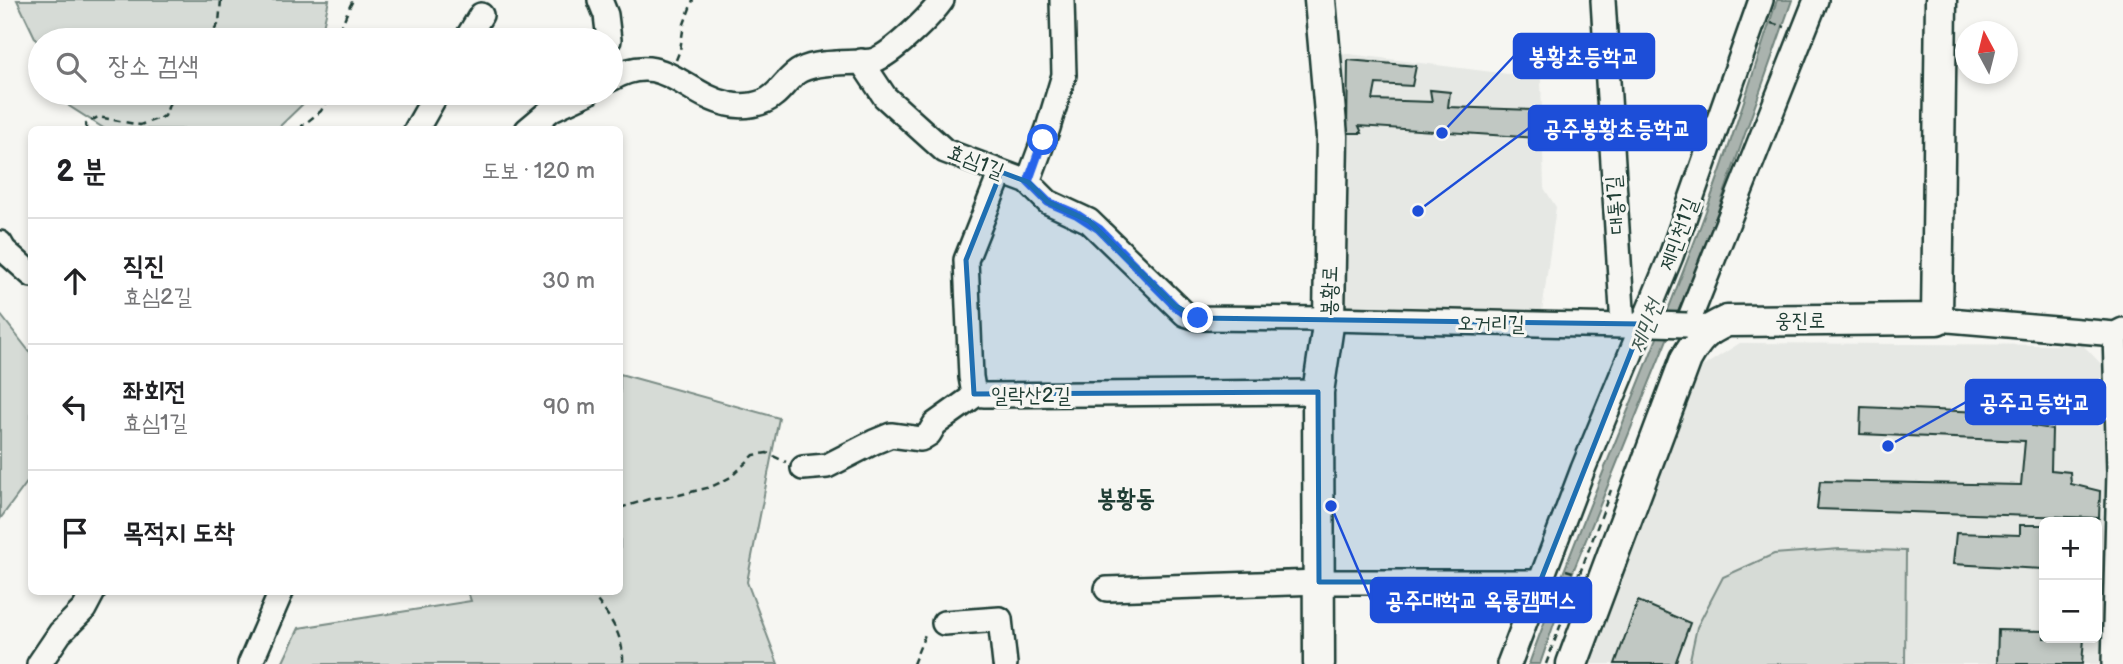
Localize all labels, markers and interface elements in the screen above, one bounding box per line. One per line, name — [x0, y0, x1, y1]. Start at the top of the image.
north arrow — [1955, 21, 2018, 84]
search box — [28, 28, 623, 105]
callout: 봉황초등학교 — [1514, 34, 1654, 78]
text: 봉황초등학교 — [1528, 43, 1640, 71]
icon: search — [52, 48, 90, 86]
text: 장소 검색 — [108, 51, 199, 82]
callout: 공주봉황초등학교 — [1529, 106, 1706, 150]
text: 공주봉황초등학교 — [1543, 115, 1691, 143]
route start — [1027, 124, 1058, 155]
street label: 효심1길 — [944, 139, 1008, 184]
text: 2 분 — [56, 154, 106, 190]
text: 도보 · 120 m — [482, 157, 595, 185]
street label: 대통1길 — [1601, 175, 1630, 235]
street label: 제민천1길 — [1654, 194, 1703, 274]
text: 직진 — [123, 251, 165, 282]
icon: ahead — [56, 262, 94, 300]
street label: 봉황로 — [1316, 265, 1343, 317]
text: 30 m — [542, 267, 595, 295]
text: 효심2길 — [123, 283, 192, 311]
water label: 제민천 — [1623, 293, 1670, 357]
route end — [1182, 302, 1213, 333]
street label: 웅진로 — [1775, 308, 1825, 333]
street label: 오거리길 — [1457, 310, 1525, 337]
text: 좌회전 — [123, 377, 186, 408]
callout: 공주고등학교 — [1966, 380, 2105, 424]
street label: 일락산2길 — [991, 383, 1071, 408]
icon: left — [56, 388, 94, 426]
text: 공주고등학교 — [1979, 389, 2091, 417]
text: 90 m — [543, 393, 595, 421]
text: 효심1길 — [123, 409, 187, 437]
district label: 봉황동 — [1097, 484, 1155, 513]
icon: arrive — [56, 514, 94, 552]
map controls — [2039, 517, 2102, 643]
button: + — [2039, 517, 2102, 580]
text: 목적지 도착 — [123, 518, 235, 549]
callout: 공주대학교 옥룡캠퍼스 — [1371, 578, 1591, 622]
button: − — [2039, 580, 2102, 643]
text: 공주대학교 옥룡캠퍼스 — [1385, 587, 1577, 615]

